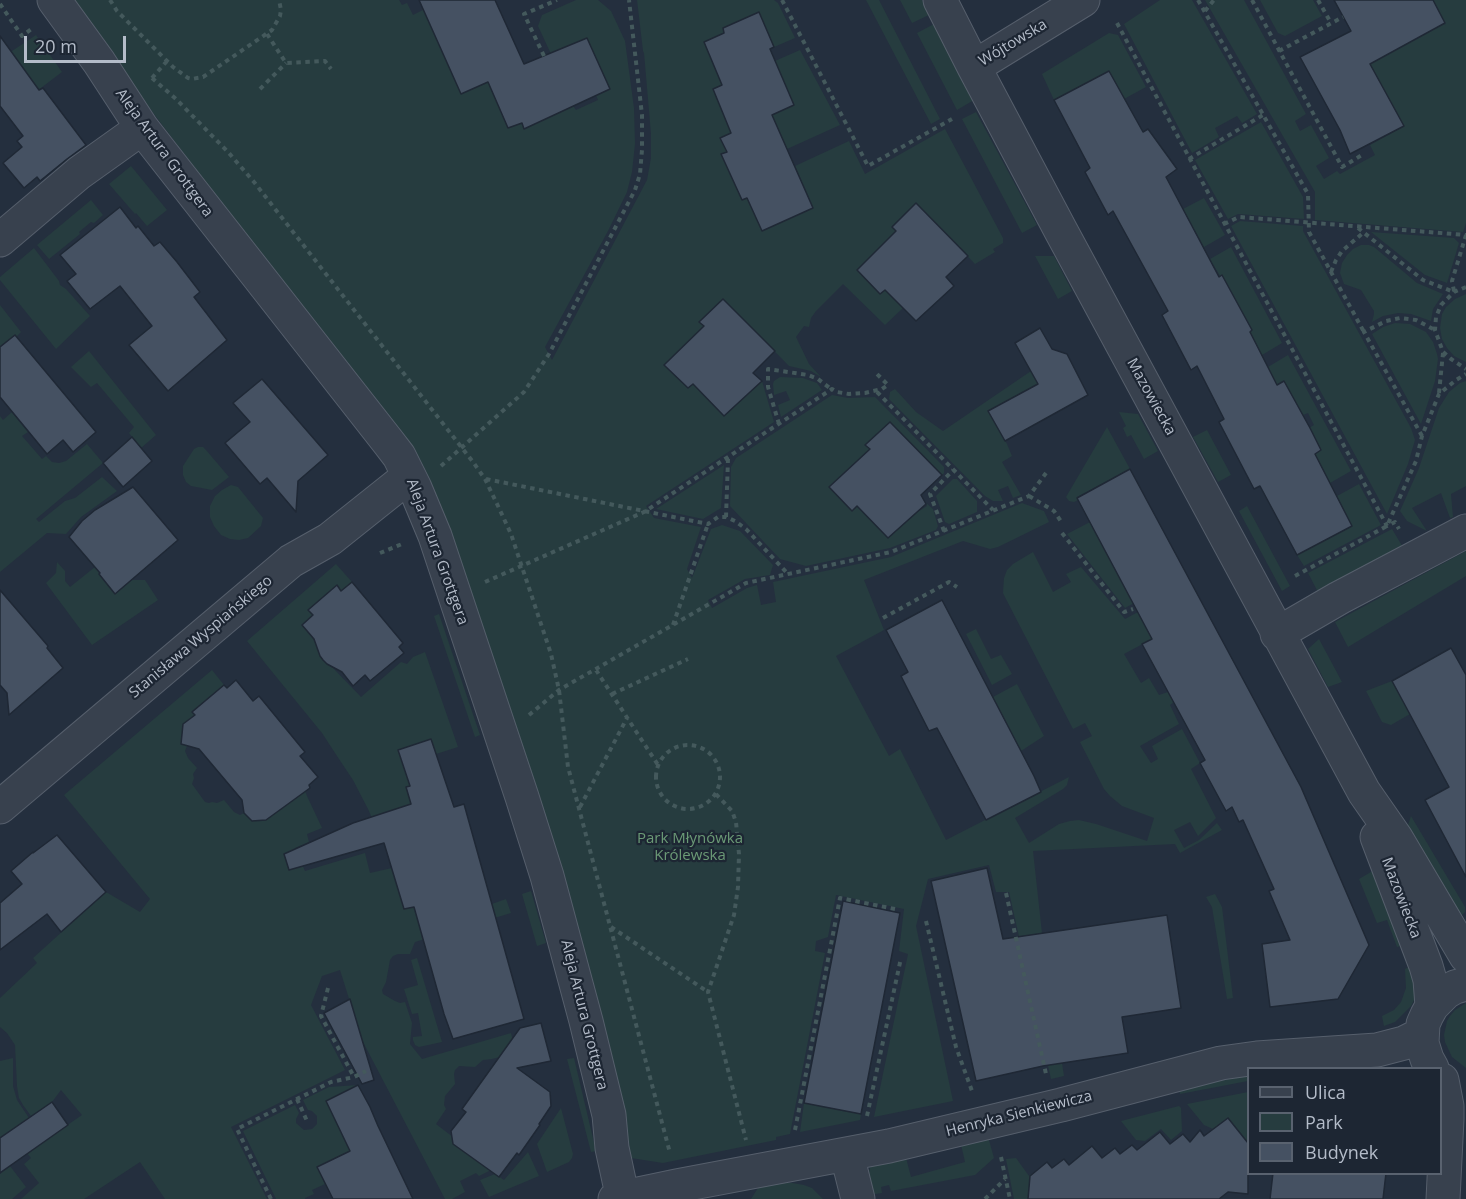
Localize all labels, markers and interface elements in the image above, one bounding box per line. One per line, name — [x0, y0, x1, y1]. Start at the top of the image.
street label: Wójtowska — [976, 16, 1050, 70]
scale bar — [27, 24, 129, 62]
text: 20 m — [35, 34, 77, 58]
street label: Aleja Artura Grottgera — [111, 85, 217, 221]
street label: Mazowiecka — [1122, 355, 1180, 439]
street label: Aleja Artura Grottgera — [402, 477, 472, 627]
street label: Stanisława Wyspiańskiego — [126, 572, 276, 702]
park label: Park Młynówka Królewska — [637, 830, 743, 865]
street label: Mazowiecka — [1377, 855, 1425, 941]
street label: Aleja Artura Grottgera — [557, 938, 611, 1092]
legend — [1247, 1067, 1442, 1175]
text: Ulica — [1305, 1080, 1346, 1104]
street label: Henryka Sienkiewicza — [944, 1087, 1094, 1141]
text: Park — [1305, 1110, 1343, 1134]
text: Budynek — [1305, 1140, 1378, 1164]

